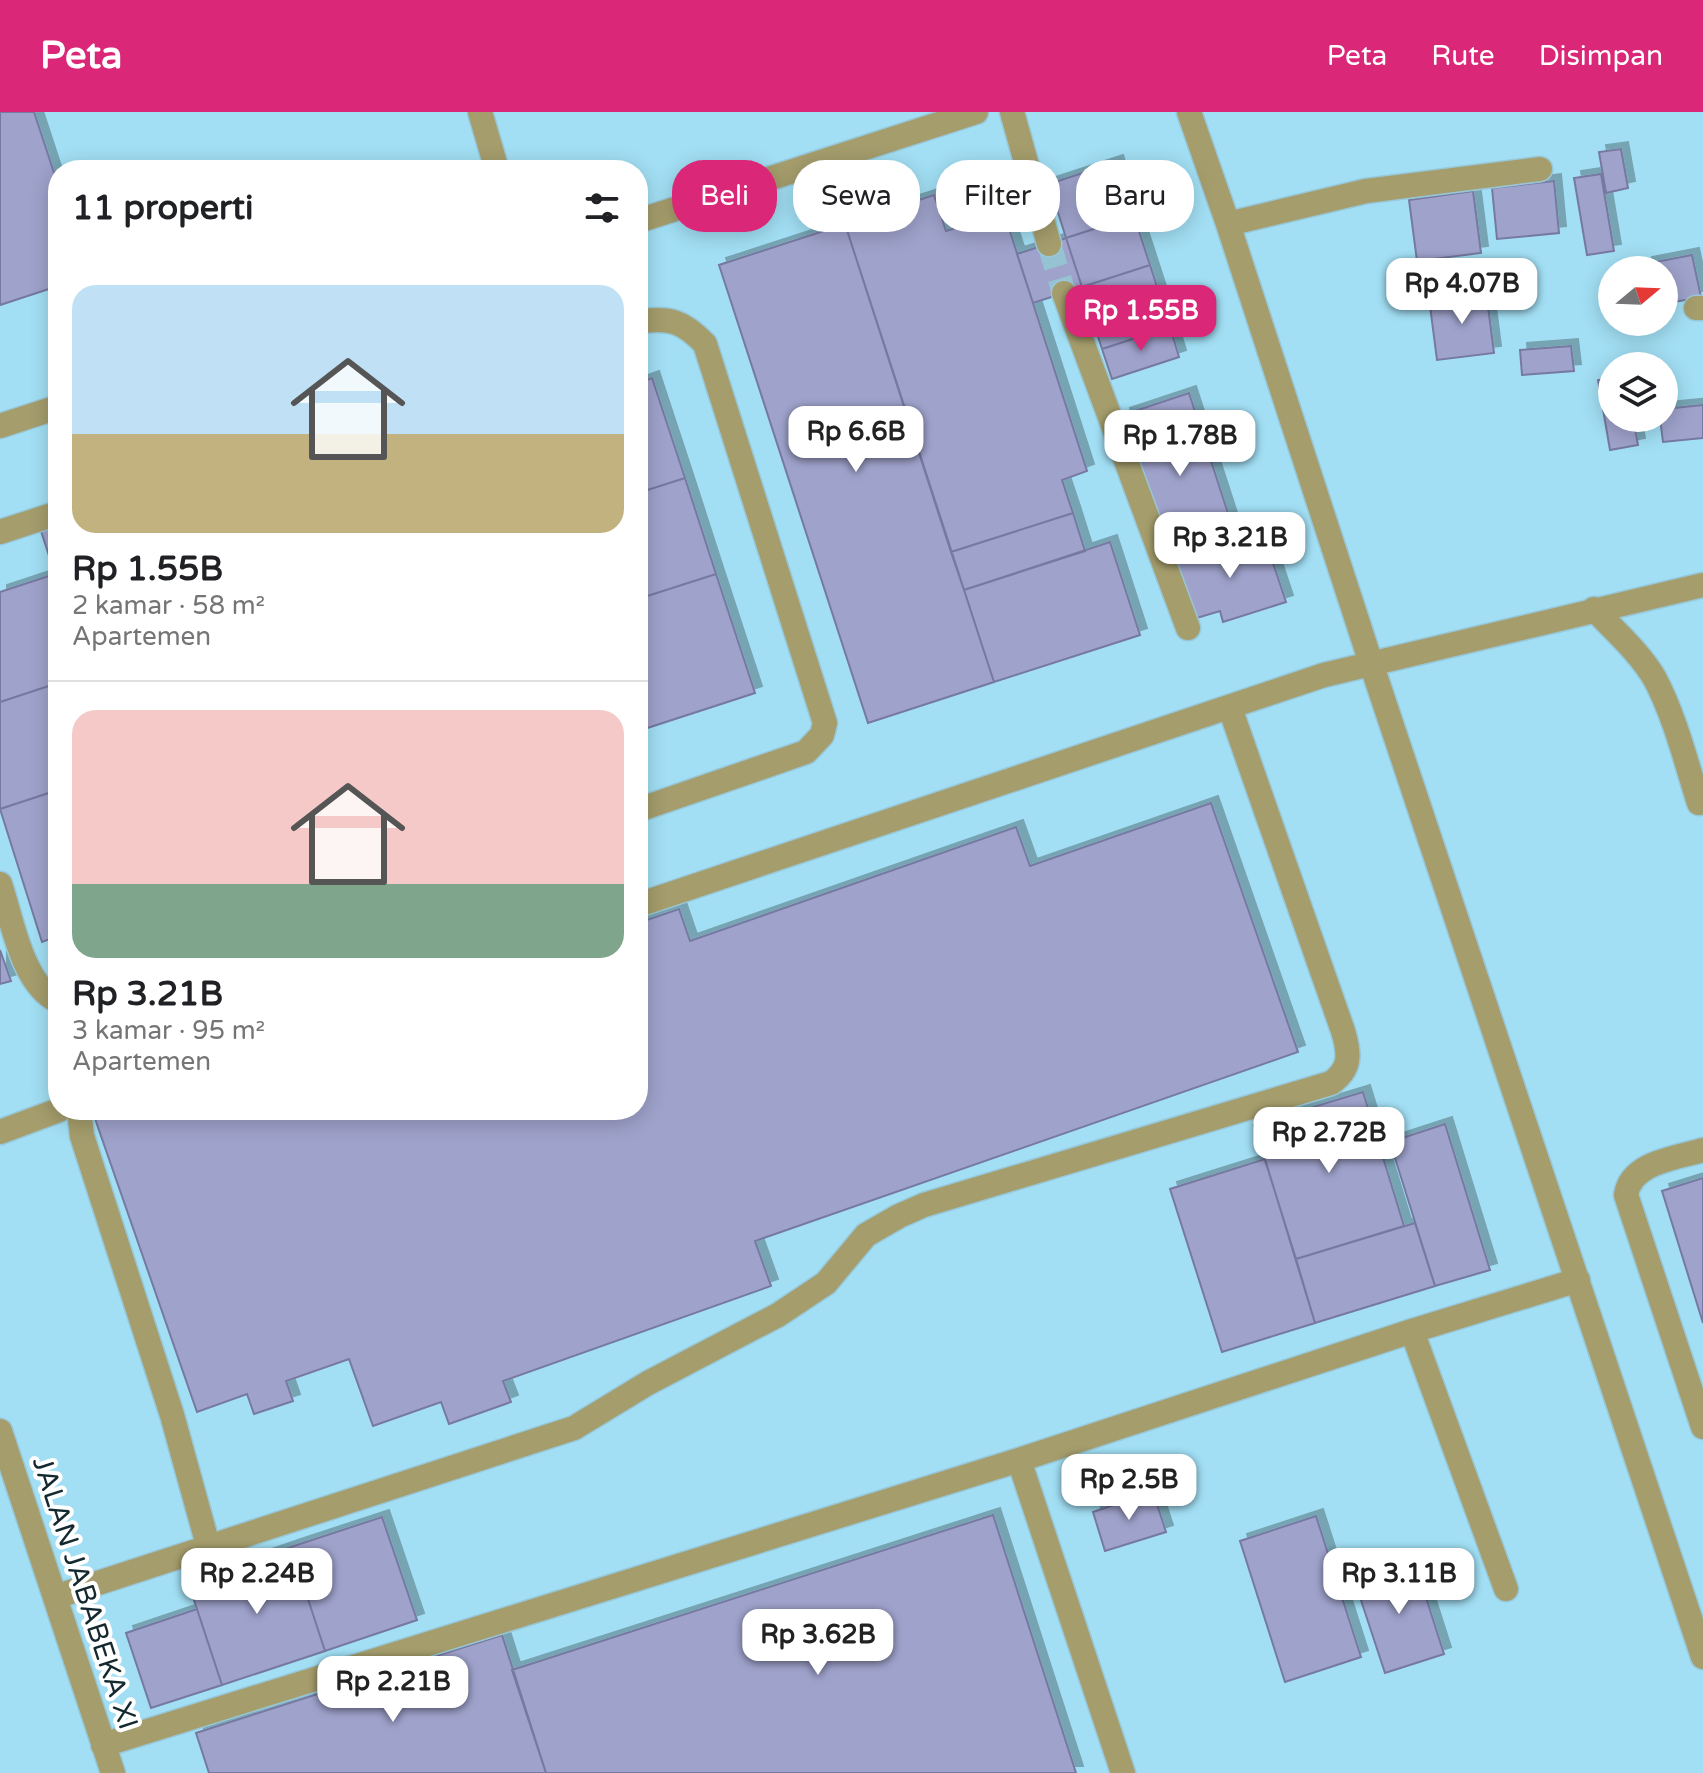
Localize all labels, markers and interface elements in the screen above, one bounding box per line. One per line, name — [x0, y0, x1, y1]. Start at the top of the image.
text: Peta — [40, 33, 122, 79]
text: Peta — [1327, 39, 1387, 73]
text: Rute — [1431, 39, 1495, 73]
text: Disimpan — [1539, 39, 1663, 73]
chip: Beli — [672, 160, 777, 232]
chip: Sewa — [793, 160, 920, 232]
chip: Filter — [936, 160, 1060, 232]
chip: Baru — [1076, 160, 1194, 232]
icon: filters — [580, 186, 624, 230]
text: 11 properti — [72, 188, 253, 229]
north arrow — [1598, 256, 1678, 336]
map controls — [1598, 256, 1678, 432]
pin: Rp 4.07B — [1379, 258, 1545, 326]
text: Rp 4.07B — [1404, 268, 1520, 299]
pin: Rp 1.55B — [1058, 285, 1224, 353]
text: Rp 1.55B — [1083, 295, 1199, 326]
icon: home — [276, 337, 420, 481]
button: layers — [1598, 352, 1678, 432]
pin: Rp 6.6B — [782, 406, 930, 474]
pin: Rp 1.78B — [1097, 410, 1263, 478]
text: Rp 6.6B — [806, 416, 906, 447]
text: Rp 1.78B — [1122, 420, 1238, 451]
pin: Rp 3.21B — [1147, 512, 1313, 580]
text: Rp 3.21B — [1172, 522, 1288, 553]
text: Rp 1.55B — [72, 549, 223, 590]
text: 2 kamar · 58 m² — [72, 590, 265, 621]
text: Apartemen — [72, 621, 211, 652]
icon: home — [276, 762, 420, 906]
text: Rp 3.21B — [72, 974, 223, 1015]
text: 3 kamar · 95 m² — [72, 1015, 265, 1046]
text: Apartemen — [72, 1046, 211, 1077]
pin: Rp 2.72B — [1246, 1107, 1412, 1175]
text: Rp 2.72B — [1271, 1117, 1387, 1148]
street label: JALAN JABABEKA XI — [25, 1452, 145, 1734]
pin: Rp 2.5B — [1055, 1454, 1203, 1522]
text: Rp 2.5B — [1079, 1464, 1179, 1495]
pin: Rp 2.24B — [174, 1548, 340, 1616]
pin: Rp 3.11B — [1316, 1548, 1482, 1616]
text: Rp 2.24B — [199, 1558, 315, 1589]
text: Rp 3.11B — [1341, 1558, 1457, 1589]
pin: Rp 3.62B — [735, 1609, 901, 1677]
text: Rp 3.62B — [760, 1619, 876, 1650]
pin: Rp 2.21B — [310, 1656, 476, 1724]
text: Rp 2.21B — [335, 1666, 451, 1697]

